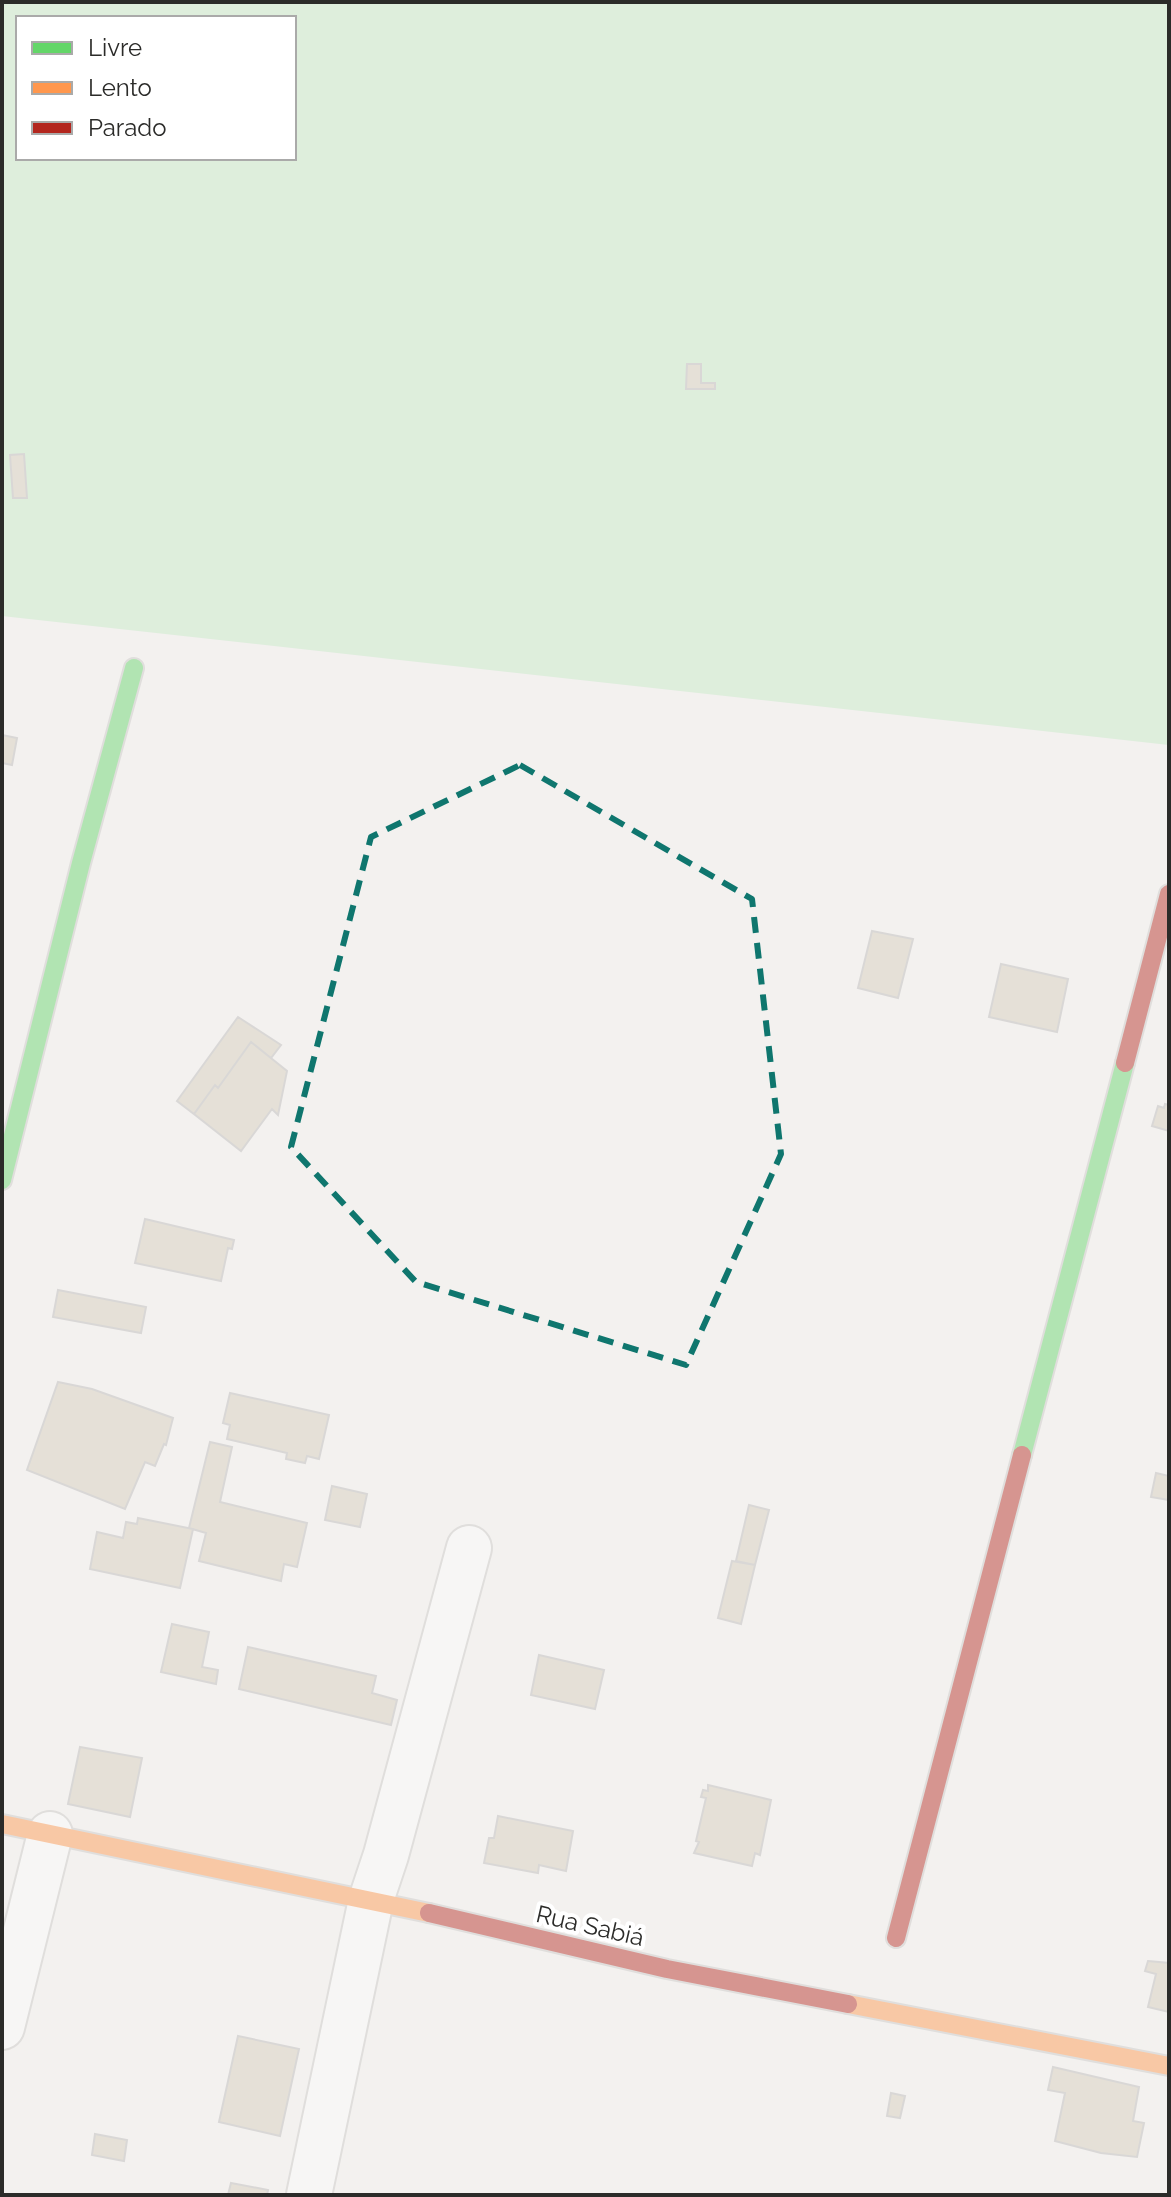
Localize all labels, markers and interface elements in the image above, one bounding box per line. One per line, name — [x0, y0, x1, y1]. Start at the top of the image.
legend — [16, 16, 296, 160]
text: Livre — [88, 33, 142, 62]
text: Lento — [88, 73, 152, 102]
text: Parado — [88, 113, 167, 142]
street label: Rua Sabiá — [533, 1899, 647, 1952]

